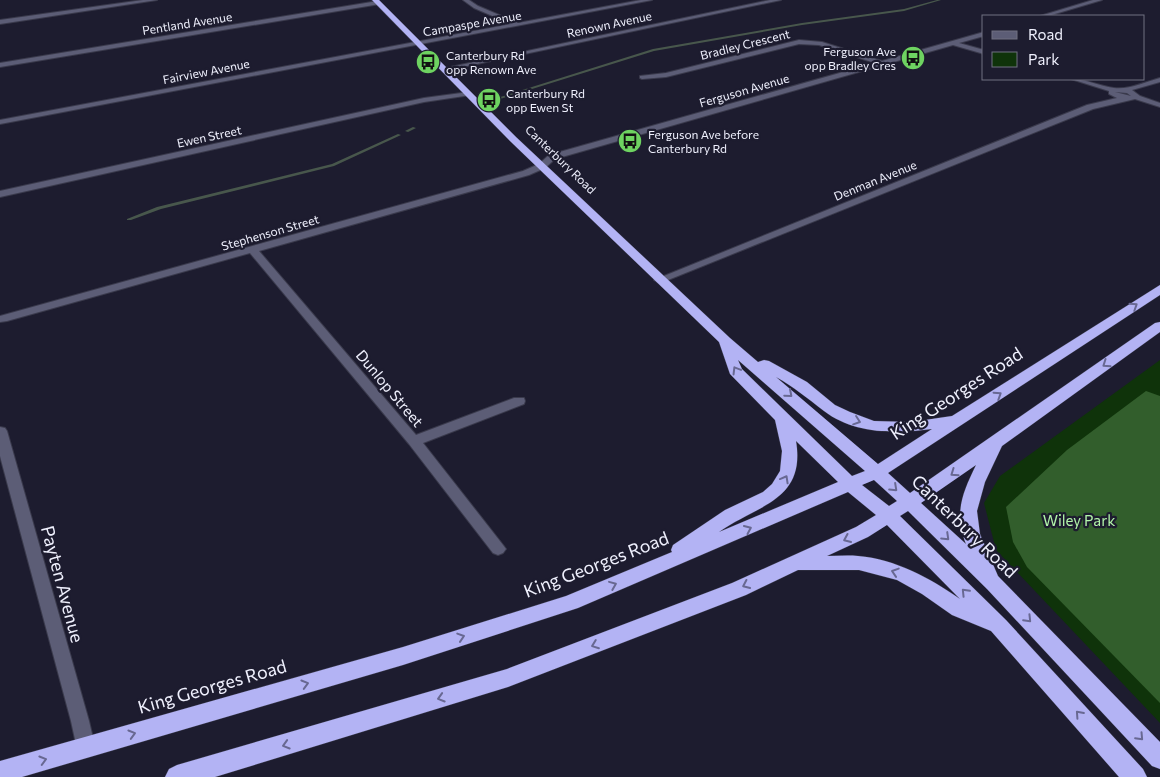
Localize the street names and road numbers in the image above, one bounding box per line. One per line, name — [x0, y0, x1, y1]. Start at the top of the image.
street label: Campaspe Avenue — [422, 7, 522, 39]
street label: Renown Avenue — [565, 8, 653, 40]
street label: Pentland Avenue — [141, 9, 233, 37]
street label: Bradley Crescent — [699, 26, 791, 62]
street label: Fairview Avenue — [161, 56, 251, 86]
street label: Ferguson Avenue — [697, 70, 791, 110]
street label: Ewen Street — [175, 122, 243, 150]
street label: Canterbury Road — [523, 122, 599, 196]
street label: Denman Avenue — [832, 157, 918, 203]
street label: Stephenson Street — [220, 211, 321, 253]
street label: King Georges Road — [886, 342, 1026, 444]
street label: Dunlop Street — [353, 346, 427, 430]
street label: Canterbury Road — [907, 470, 1023, 582]
street label: Payten Avenue — [37, 523, 89, 645]
street label: King Georges Road — [520, 526, 672, 602]
street label: King Georges Road — [135, 654, 289, 718]

